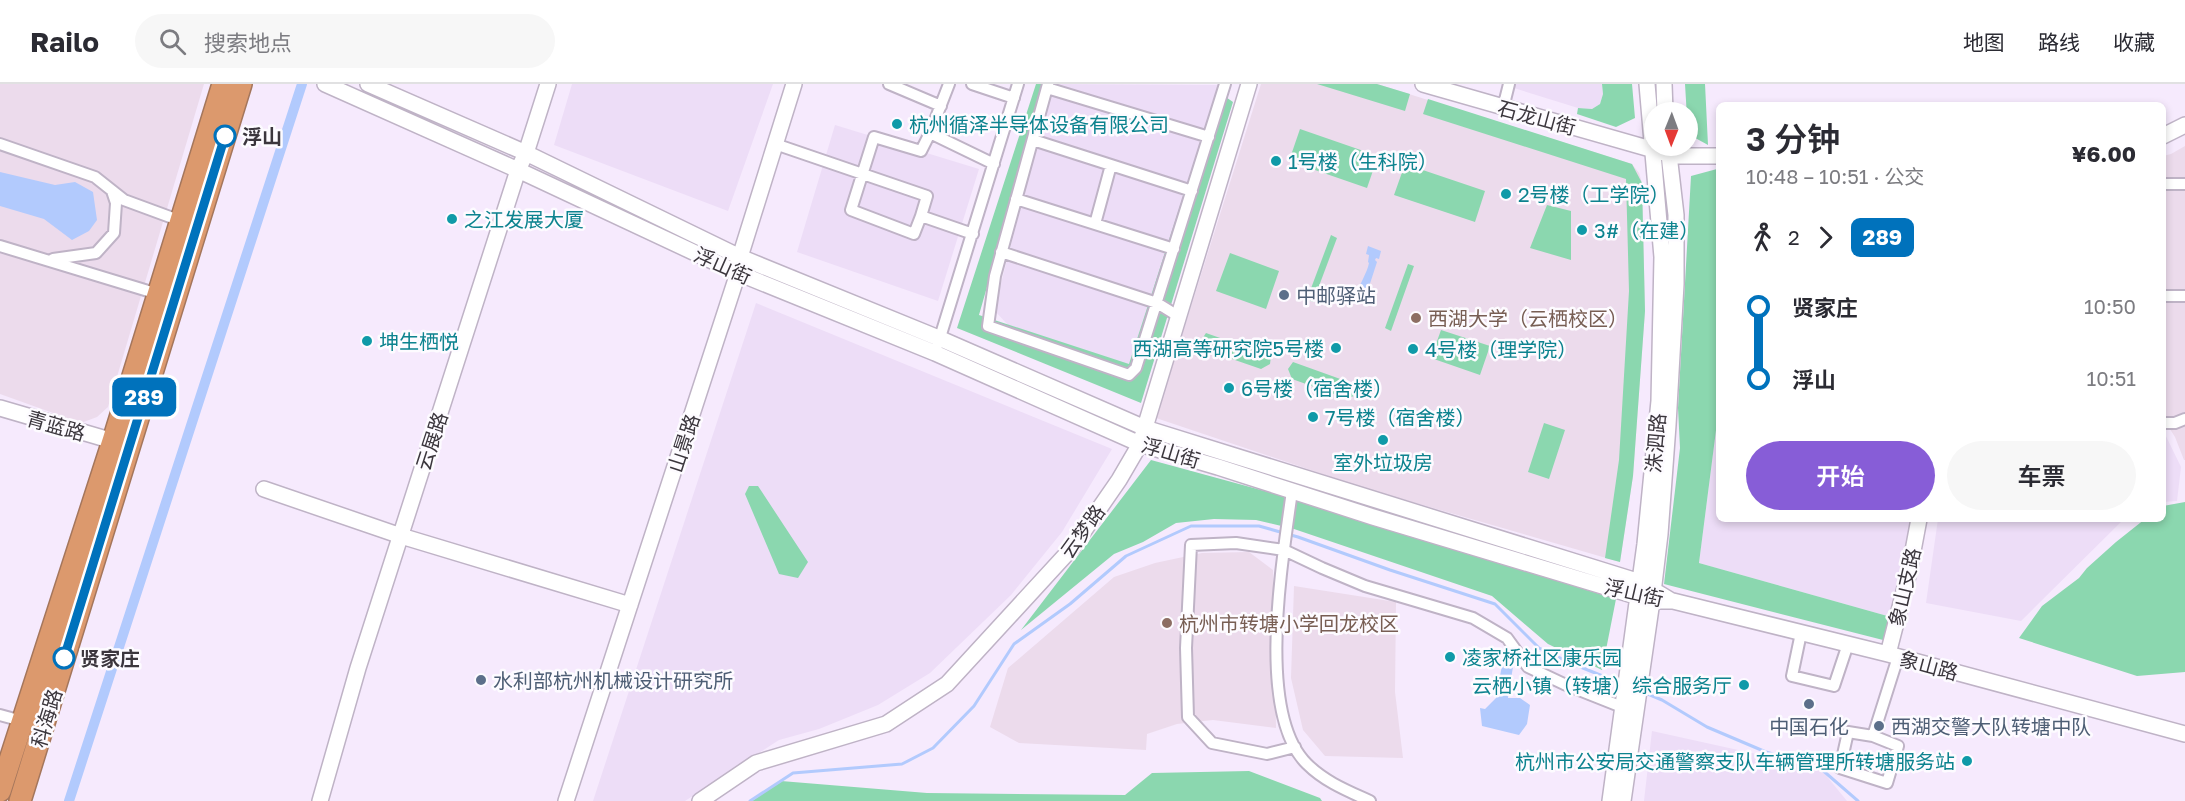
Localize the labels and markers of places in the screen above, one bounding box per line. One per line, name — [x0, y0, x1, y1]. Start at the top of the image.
place label: 杭州循泽半导体设备有限公司 — [909, 112, 1169, 136]
marker: 杭州循泽半导体设备有限公司 — [890, 117, 904, 131]
place label: 浮山 — [242, 124, 282, 148]
marker: 浮山 — [214, 125, 236, 147]
place label: 1号楼（生科院） — [1288, 149, 1438, 173]
marker: 1号楼（生科院） — [1269, 154, 1283, 168]
place label: 2号楼（工学院） — [1518, 182, 1670, 206]
marker: 2号楼（工学院） — [1499, 187, 1513, 201]
place label: 之江发展大厦 — [464, 207, 584, 231]
marker: 之江发展大厦 — [445, 212, 459, 226]
place label: 3#（在建） — [1594, 218, 1699, 242]
marker: 3#（在建） — [1575, 223, 1589, 237]
place label: 中邮驿站 — [1296, 283, 1376, 307]
marker: 中邮驿站 — [1277, 288, 1291, 302]
place label: 西湖大学（云栖校区） — [1428, 306, 1628, 330]
marker: 西湖大学（云栖校区） — [1409, 311, 1423, 325]
place label: 坤生栖悦 — [379, 329, 459, 353]
marker: 坤生栖悦 — [360, 334, 374, 348]
place label: 西湖高等研究院5号楼 — [1132, 336, 1324, 360]
place label: 4号楼（理学院） — [1425, 337, 1577, 361]
marker: 西湖高等研究院5号楼 — [1329, 341, 1343, 355]
marker: 4号楼（理学院） — [1406, 342, 1420, 356]
place label: 6号楼（宿舍楼） — [1241, 376, 1393, 400]
marker: 6号楼（宿舍楼） — [1222, 381, 1236, 395]
place label: 7号楼（宿舍楼） — [1325, 405, 1476, 429]
marker: 7号楼（宿舍楼） — [1306, 410, 1320, 424]
marker: 室外垃圾房 — [1376, 433, 1390, 447]
place label: 室外垃圾房 — [1333, 450, 1433, 474]
place label: 杭州市转塘小学回龙校区 — [1179, 611, 1399, 635]
marker: 杭州市转塘小学回龙校区 — [1160, 616, 1174, 630]
place label: 凌家桥社区康乐园 — [1462, 645, 1622, 669]
place label: 贤家庄 — [80, 646, 140, 670]
marker: 贤家庄 — [53, 647, 75, 669]
marker: 凌家桥社区康乐园 — [1443, 650, 1457, 664]
place label: 水利部杭州机械设计研究所 — [493, 668, 733, 692]
marker: 水利部杭州机械设计研究所 — [474, 673, 488, 687]
place label: 云栖小镇（转塘）综合服务厅 — [1472, 673, 1732, 697]
marker: 云栖小镇（转塘）综合服务厅 — [1737, 678, 1751, 692]
marker: 中国石化 — [1802, 697, 1816, 711]
place label: 中国石化 — [1769, 714, 1849, 738]
place label: 西湖交警大队转塘中队 — [1891, 714, 2091, 738]
marker: 西湖交警大队转塘中队 — [1872, 719, 1886, 733]
place label: 杭州市公安局交通警察支队车辆管理所转塘服务站 — [1515, 749, 1955, 773]
marker: 杭州市公安局交通警察支队车辆管理所转塘服务站 — [1960, 754, 1974, 768]

